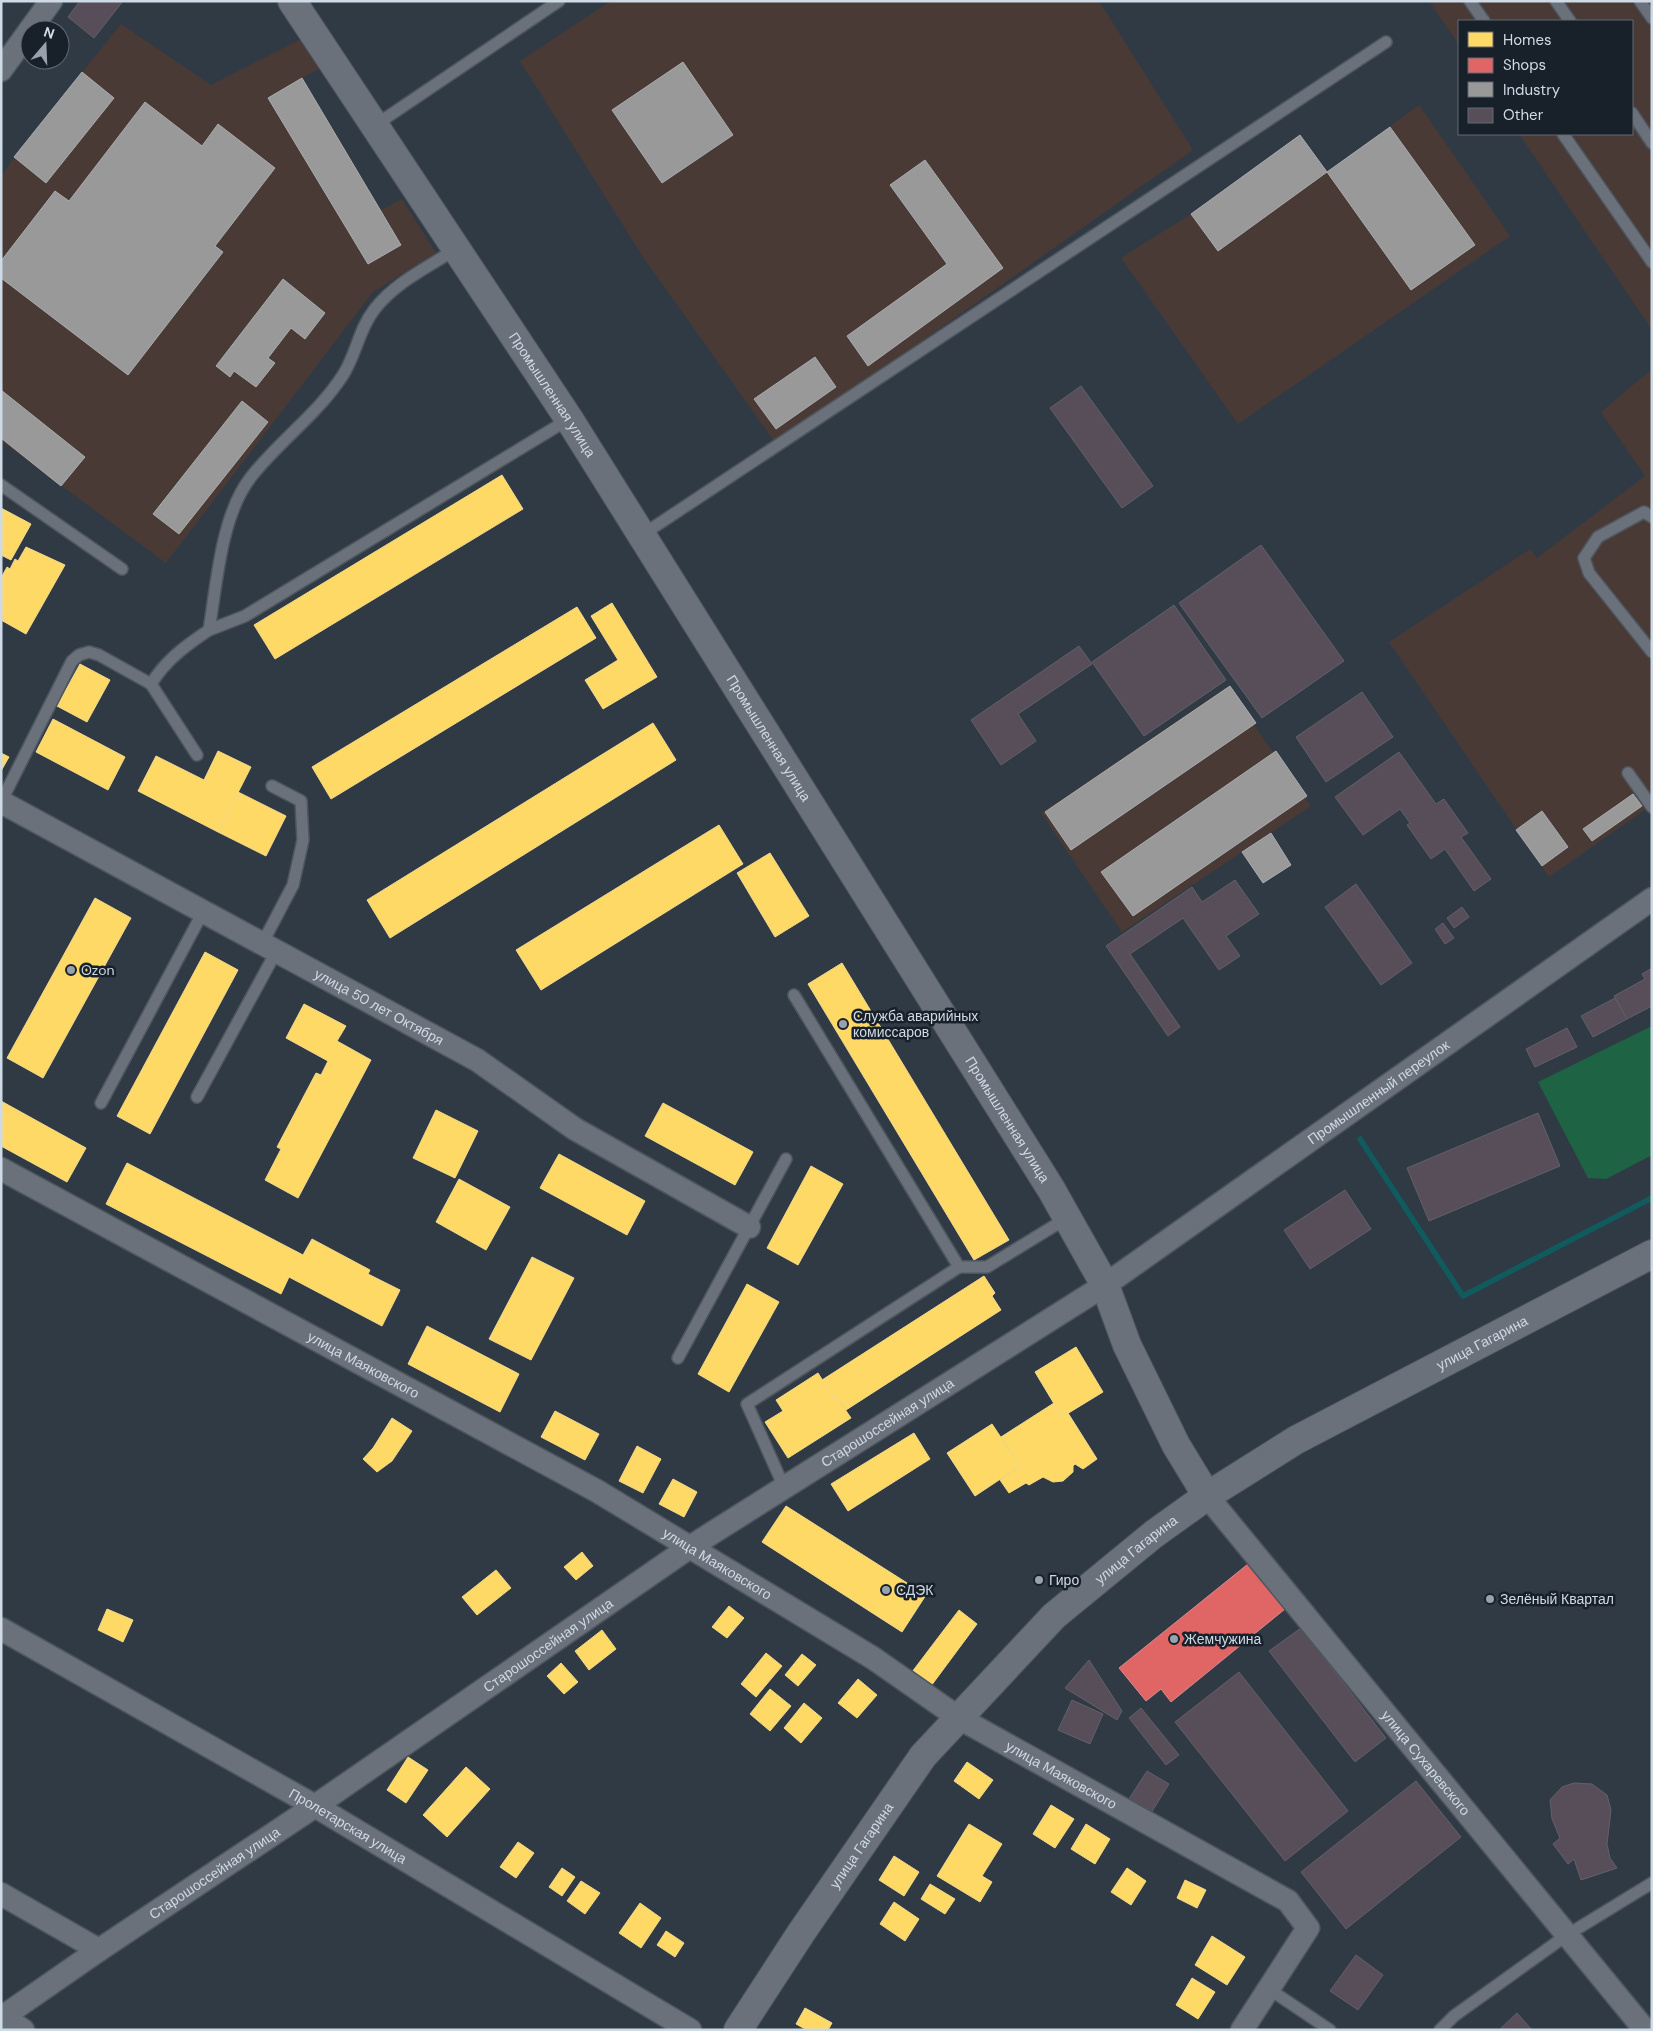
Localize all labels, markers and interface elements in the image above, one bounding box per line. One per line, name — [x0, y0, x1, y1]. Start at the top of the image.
north arrow — [20, 20, 70, 70]
legend — [1458, 20, 1633, 135]
text: N — [41, 23, 57, 43]
text: Homes — [1503, 30, 1552, 50]
text: Shops — [1503, 55, 1546, 75]
text: Industry — [1503, 80, 1561, 100]
text: Other — [1503, 105, 1544, 125]
street label: Промышленная улица — [505, 329, 600, 461]
street label: Промышленная улица — [723, 672, 815, 805]
place label: Ozon — [81, 961, 115, 979]
marker: Ozon — [65, 964, 77, 976]
street label: улица 50 лет Октября — [311, 965, 447, 1049]
place label: Служба аварийных комиссаров — [853, 1007, 978, 1041]
marker: Служба аварийных комиссаров — [837, 1018, 849, 1030]
street label: Промышленный переулок — [1304, 1035, 1453, 1148]
street label: Промышленная улица — [961, 1053, 1054, 1186]
street label: улица Гагарина — [1433, 1311, 1531, 1374]
street label: улица Маяковского — [304, 1327, 423, 1402]
street label: Старошоссейная улица — [817, 1374, 957, 1471]
street label: улица Гагарина — [1091, 1511, 1181, 1588]
street label: улица Маяковского — [659, 1524, 775, 1604]
place label: Гиро — [1049, 1571, 1079, 1589]
marker: Гиро — [1033, 1574, 1045, 1586]
place label: СДЭК — [896, 1581, 934, 1599]
marker: СДЭК — [880, 1584, 892, 1596]
place label: Зелёный Квартал — [1500, 1590, 1614, 1608]
marker: Зелёный Квартал — [1484, 1593, 1496, 1605]
street label: Старошоссейная улица — [480, 1594, 617, 1696]
place label: Жемчужина — [1184, 1630, 1262, 1648]
marker: Жемчужина — [1168, 1633, 1180, 1645]
street label: улица Сухаревского — [1377, 1707, 1474, 1819]
street label: улица Маяковского — [1003, 1737, 1120, 1813]
street label: Пролетарская улица — [286, 1784, 410, 1868]
street label: улица Гагарина — [825, 1799, 897, 1892]
street label: Старошоссейная улица — [145, 1823, 284, 1923]

